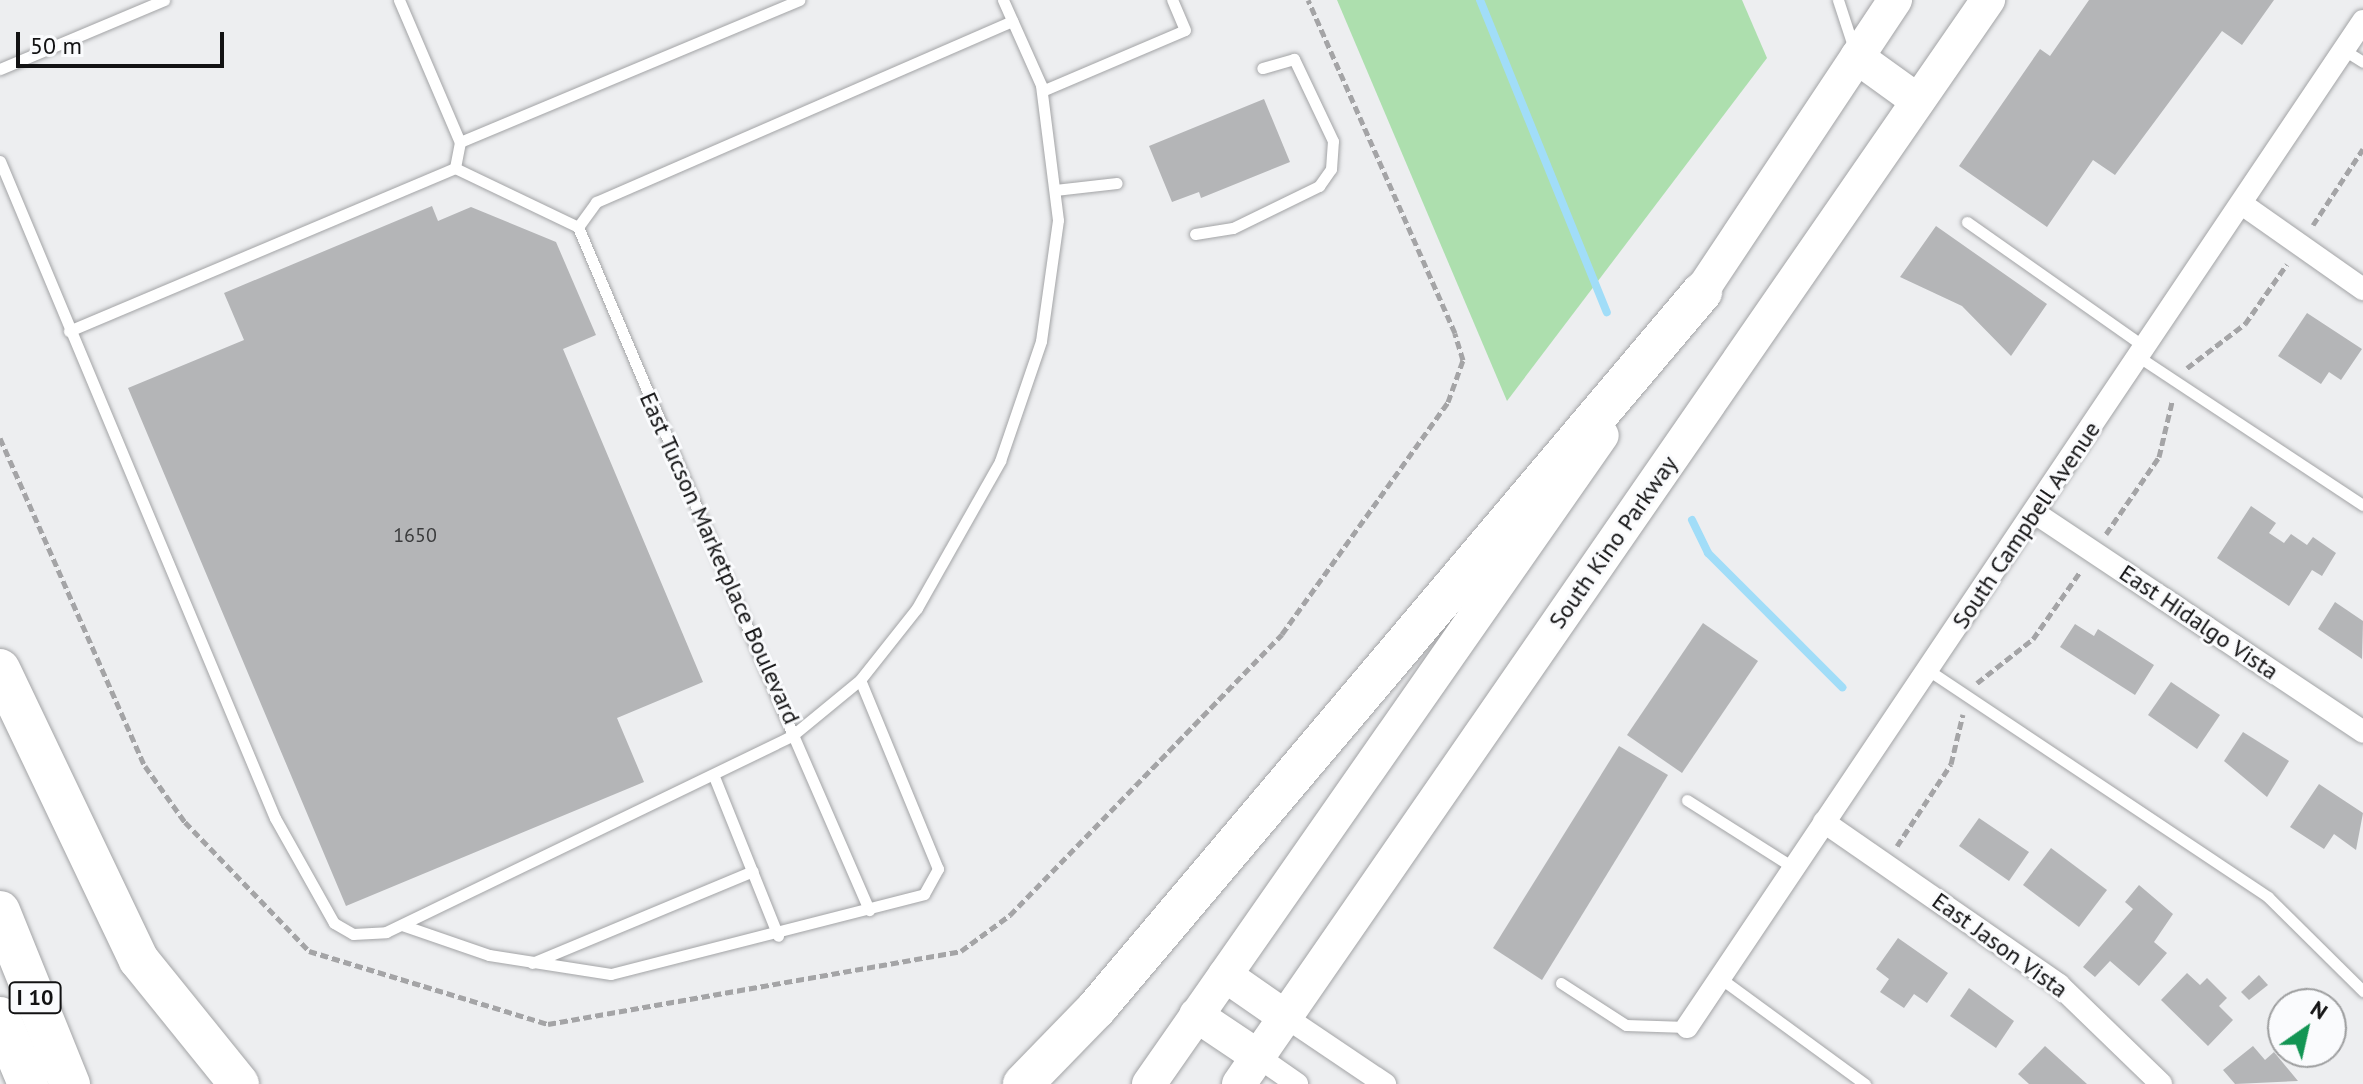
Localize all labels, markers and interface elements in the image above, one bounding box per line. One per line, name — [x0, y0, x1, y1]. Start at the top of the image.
scale bar — [20, 16, 228, 66]
text: 50 m — [30, 30, 82, 61]
street label: East Tucson Marketplace Boulevard — [633, 387, 807, 729]
street label: South Campbell Avenue — [1946, 416, 2106, 634]
street label: South Kino Parkway — [1543, 450, 1683, 634]
house number: 1650 — [393, 523, 437, 547]
street label: East Hidalgo Vista — [2114, 558, 2284, 686]
street label: East Jason Vista — [1926, 886, 2074, 1004]
road number: I 10 — [7, 980, 63, 1016]
north arrow — [2267, 988, 2347, 1068]
text: N — [2305, 994, 2333, 1025]

